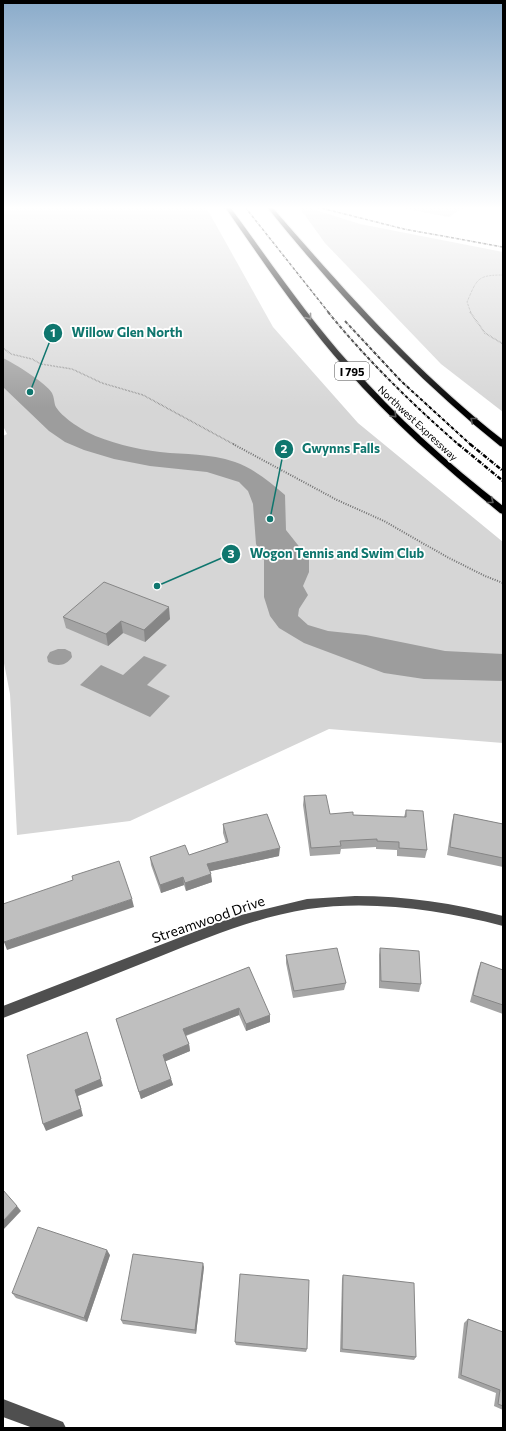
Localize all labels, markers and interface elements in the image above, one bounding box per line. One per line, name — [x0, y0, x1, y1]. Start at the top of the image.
one-way arrow — [304, 313, 311, 320]
callout: Willow Glen North — [43, 320, 190, 345]
text: Willow Glen North — [72, 324, 182, 340]
text: 1 — [50, 325, 56, 339]
road number: I 795 — [335, 362, 369, 380]
street label: Northwest Expressway — [376, 383, 460, 463]
one-way arrow — [389, 410, 397, 418]
one-way arrow — [470, 417, 477, 424]
callout: Gwynns Falls — [274, 436, 388, 461]
text: Gwynns Falls — [302, 440, 380, 456]
text: 2 — [281, 441, 288, 455]
one-way arrow — [487, 497, 494, 504]
callout: Wogon Tennis and Swim Club — [221, 541, 432, 566]
text: Wogon Tennis and Swim Club — [250, 545, 425, 561]
text: 3 — [228, 546, 235, 560]
street label: Streamwood Drive — [149, 892, 267, 946]

